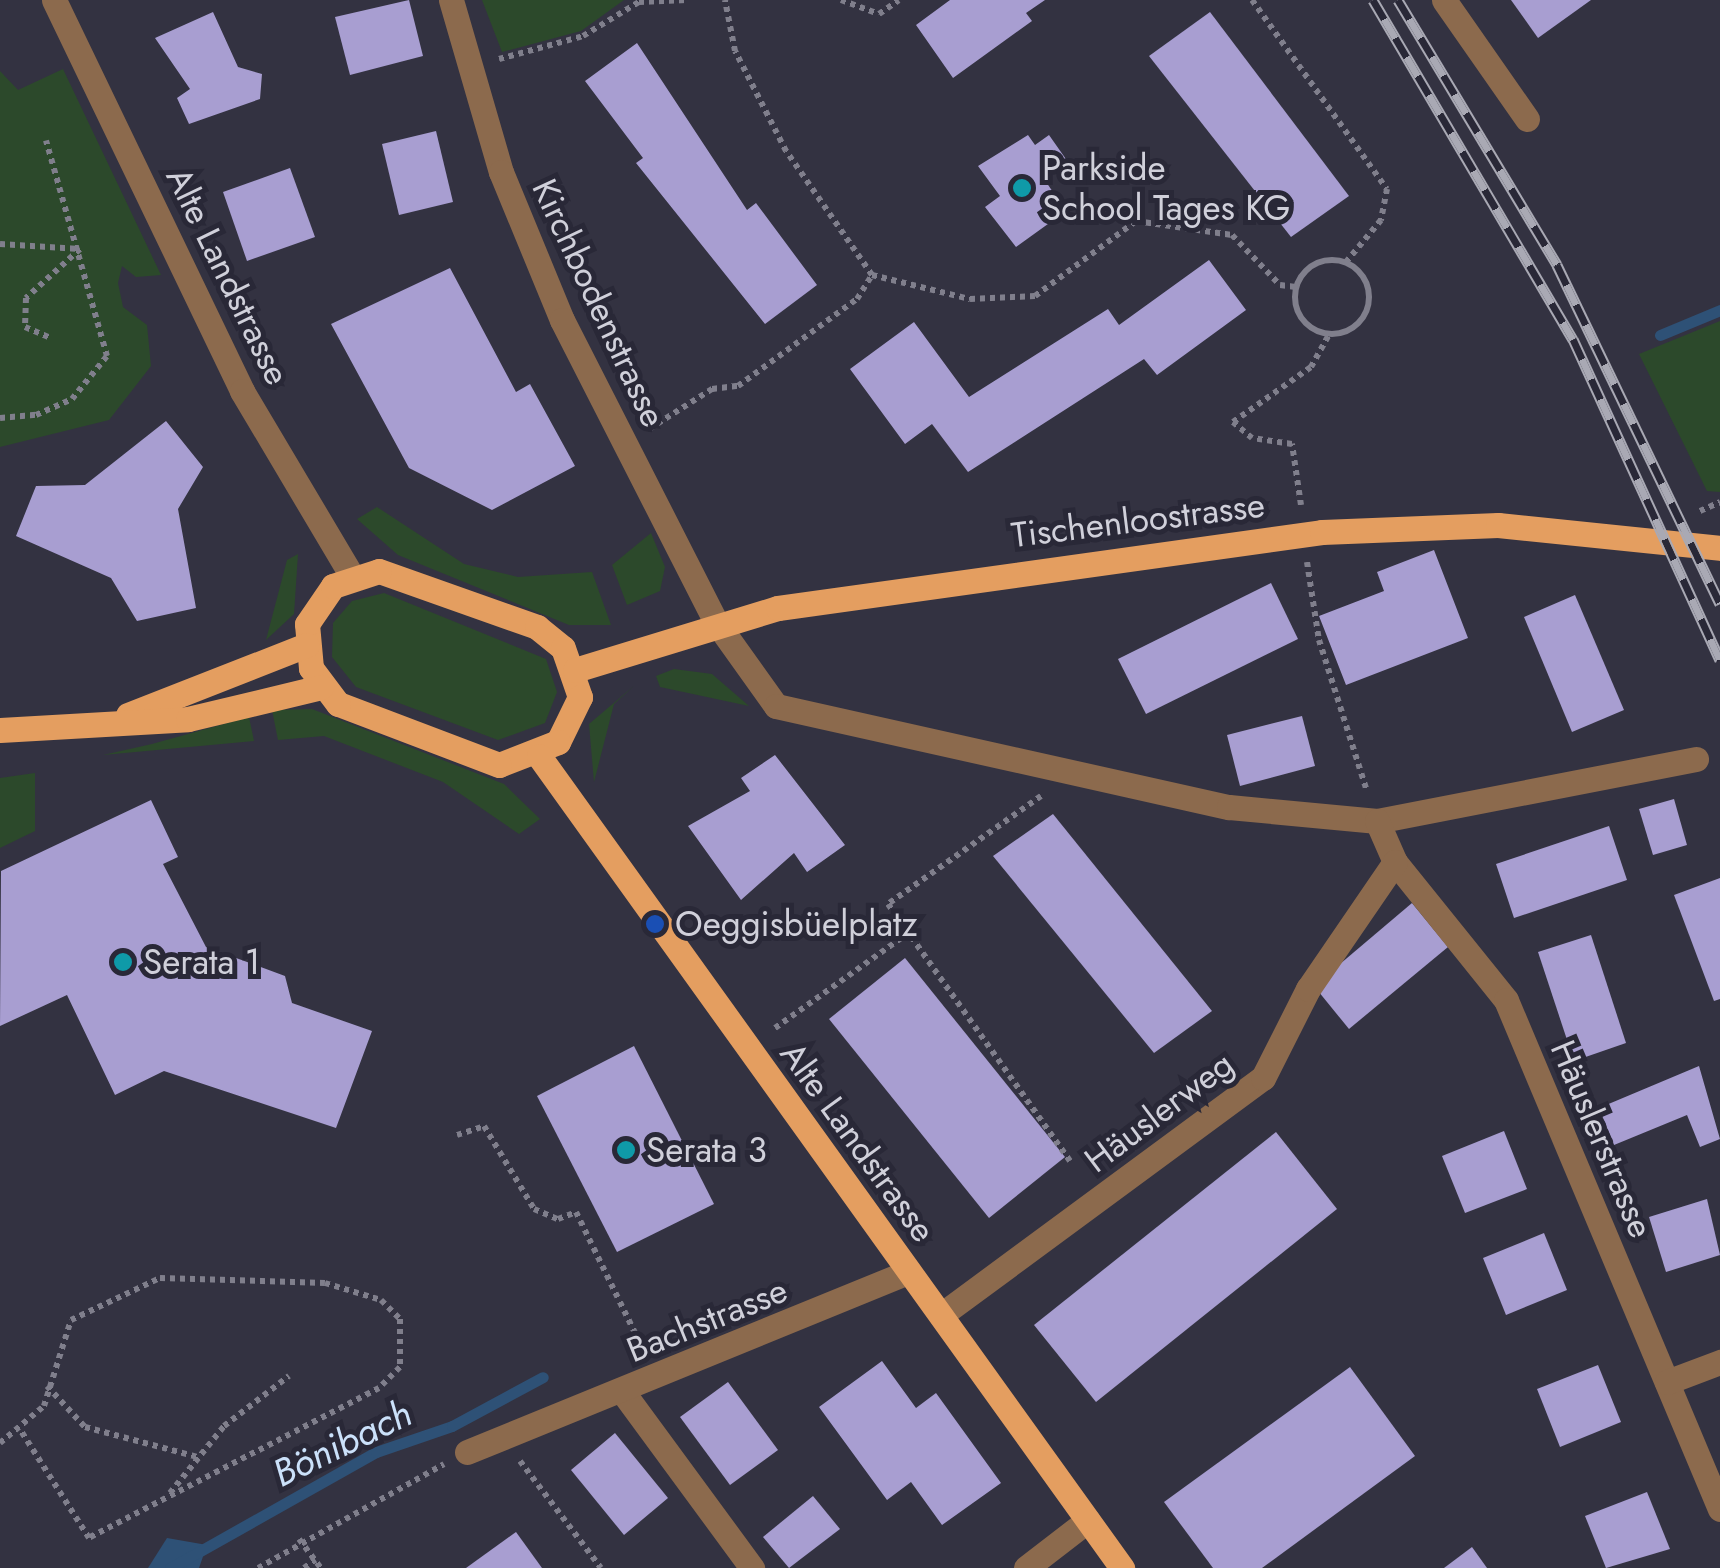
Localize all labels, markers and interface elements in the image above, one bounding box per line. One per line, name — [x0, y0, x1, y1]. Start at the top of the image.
place label: Parkside School Tages KG — [1042, 147, 1290, 229]
street label: Alte Landstrasse — [157, 160, 299, 392]
street label: Kirchbodenstrasse — [523, 172, 675, 434]
marker: Parkside School Tages KG — [1011, 177, 1033, 199]
street label: Tischenloostrasse — [1009, 484, 1267, 556]
place label: Oeggisbüelplatz — [675, 903, 918, 945]
marker: Oeggisbüelplatz — [644, 913, 666, 935]
place label: Serata 1 — [143, 941, 261, 983]
marker: Serata 1 — [112, 951, 134, 973]
street label: Alte Landstrasse — [771, 1034, 945, 1250]
street label: Häuslerstrasse — [1542, 1034, 1662, 1244]
street label: Häuslerweg — [1077, 1043, 1241, 1181]
place label: Serata 3 — [646, 1129, 767, 1171]
marker: Serata 3 — [615, 1139, 637, 1161]
street label: Bachstrasse — [621, 1269, 793, 1371]
water label: Bönibach — [265, 1390, 419, 1496]

